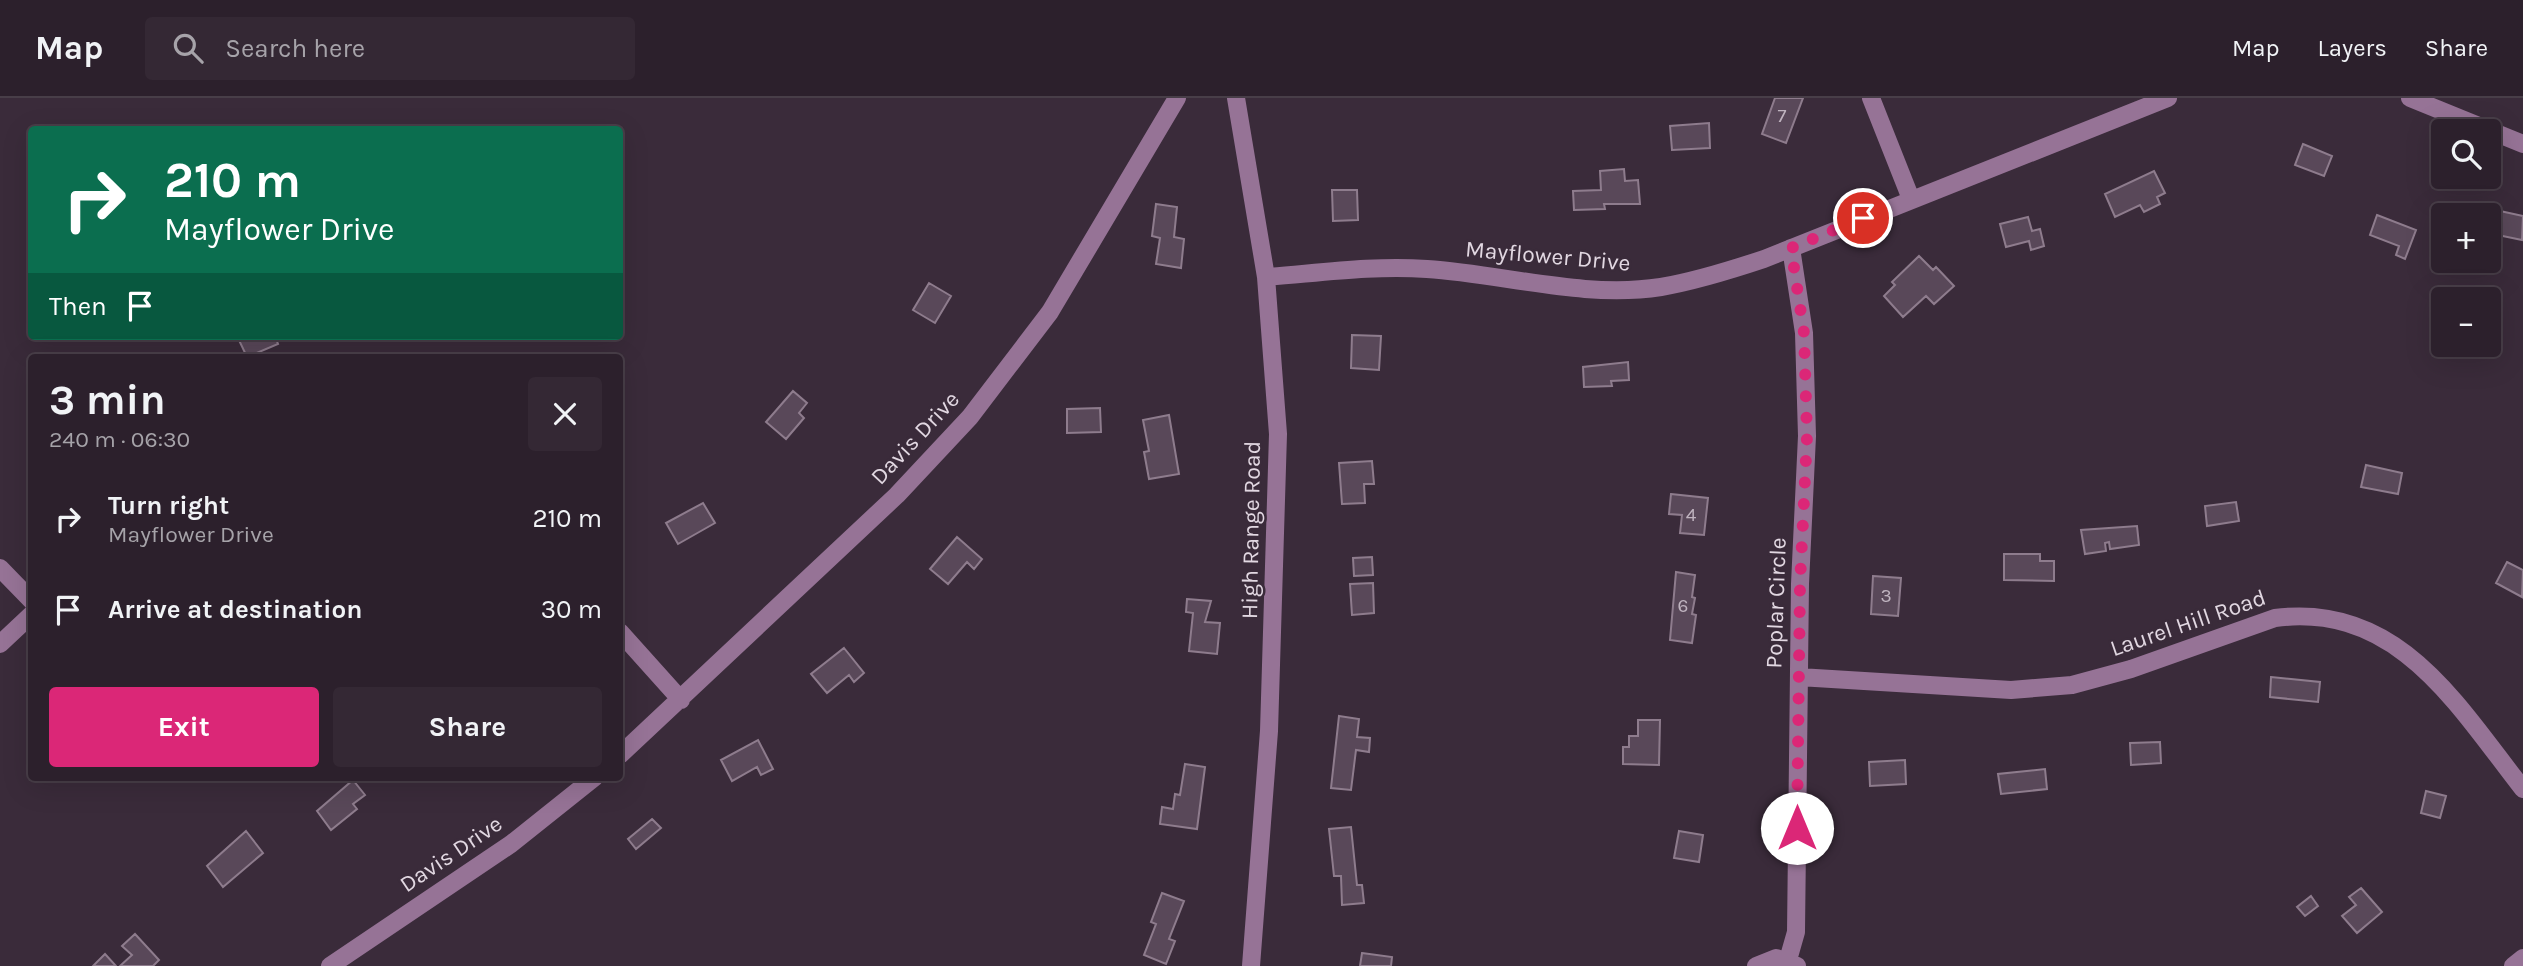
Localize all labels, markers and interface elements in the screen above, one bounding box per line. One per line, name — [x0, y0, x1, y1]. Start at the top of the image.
search box — [145, 17, 635, 80]
text: Map — [35, 29, 103, 67]
icon: search — [169, 29, 207, 67]
text: Search here — [225, 33, 365, 64]
text: Map — [2232, 34, 2280, 62]
text: Layers — [2318, 34, 2387, 62]
text: Share — [2425, 34, 2488, 62]
house number: 7 — [1778, 105, 1787, 127]
map controls — [2431, 119, 2501, 357]
button: search — [2431, 119, 2501, 189]
text: 210 m — [164, 152, 301, 209]
icon: right — [49, 154, 140, 245]
pin — [1833, 188, 1893, 248]
icon: arrive — [1844, 199, 1882, 237]
button: + — [2431, 203, 2501, 273]
text: Mayflower Drive — [164, 211, 395, 248]
street label: Mayflower Drive — [1464, 235, 1632, 277]
icon: arrive — [121, 287, 159, 325]
button: − — [2431, 287, 2501, 357]
text: Then — [49, 291, 107, 322]
text: 3 min — [49, 375, 166, 425]
button: close — [528, 377, 602, 451]
street label: Davis Drive — [865, 386, 965, 490]
text: 240 m · 06:30 — [49, 426, 190, 453]
street label: High Range Road — [1236, 441, 1266, 619]
text: Turn right — [108, 490, 229, 521]
icon: right — [49, 500, 87, 538]
text: 210 m — [532, 503, 602, 534]
house number: 4 — [1686, 504, 1697, 526]
text: Mayflower Drive — [108, 521, 274, 548]
street label: Poplar Circle — [1760, 537, 1792, 669]
street label: Laurel Hill Road — [2107, 584, 2269, 662]
house number: 3 — [1880, 585, 1892, 607]
icon: arrive — [49, 591, 87, 629]
text: Arrive at destination — [108, 594, 362, 625]
text: 30 m — [541, 594, 602, 625]
house number: 6 — [1678, 595, 1688, 617]
button: Exit — [49, 687, 319, 767]
button: Share — [333, 687, 602, 767]
position arrow — [1760, 791, 1834, 865]
street label: Davis Drive — [395, 810, 507, 898]

